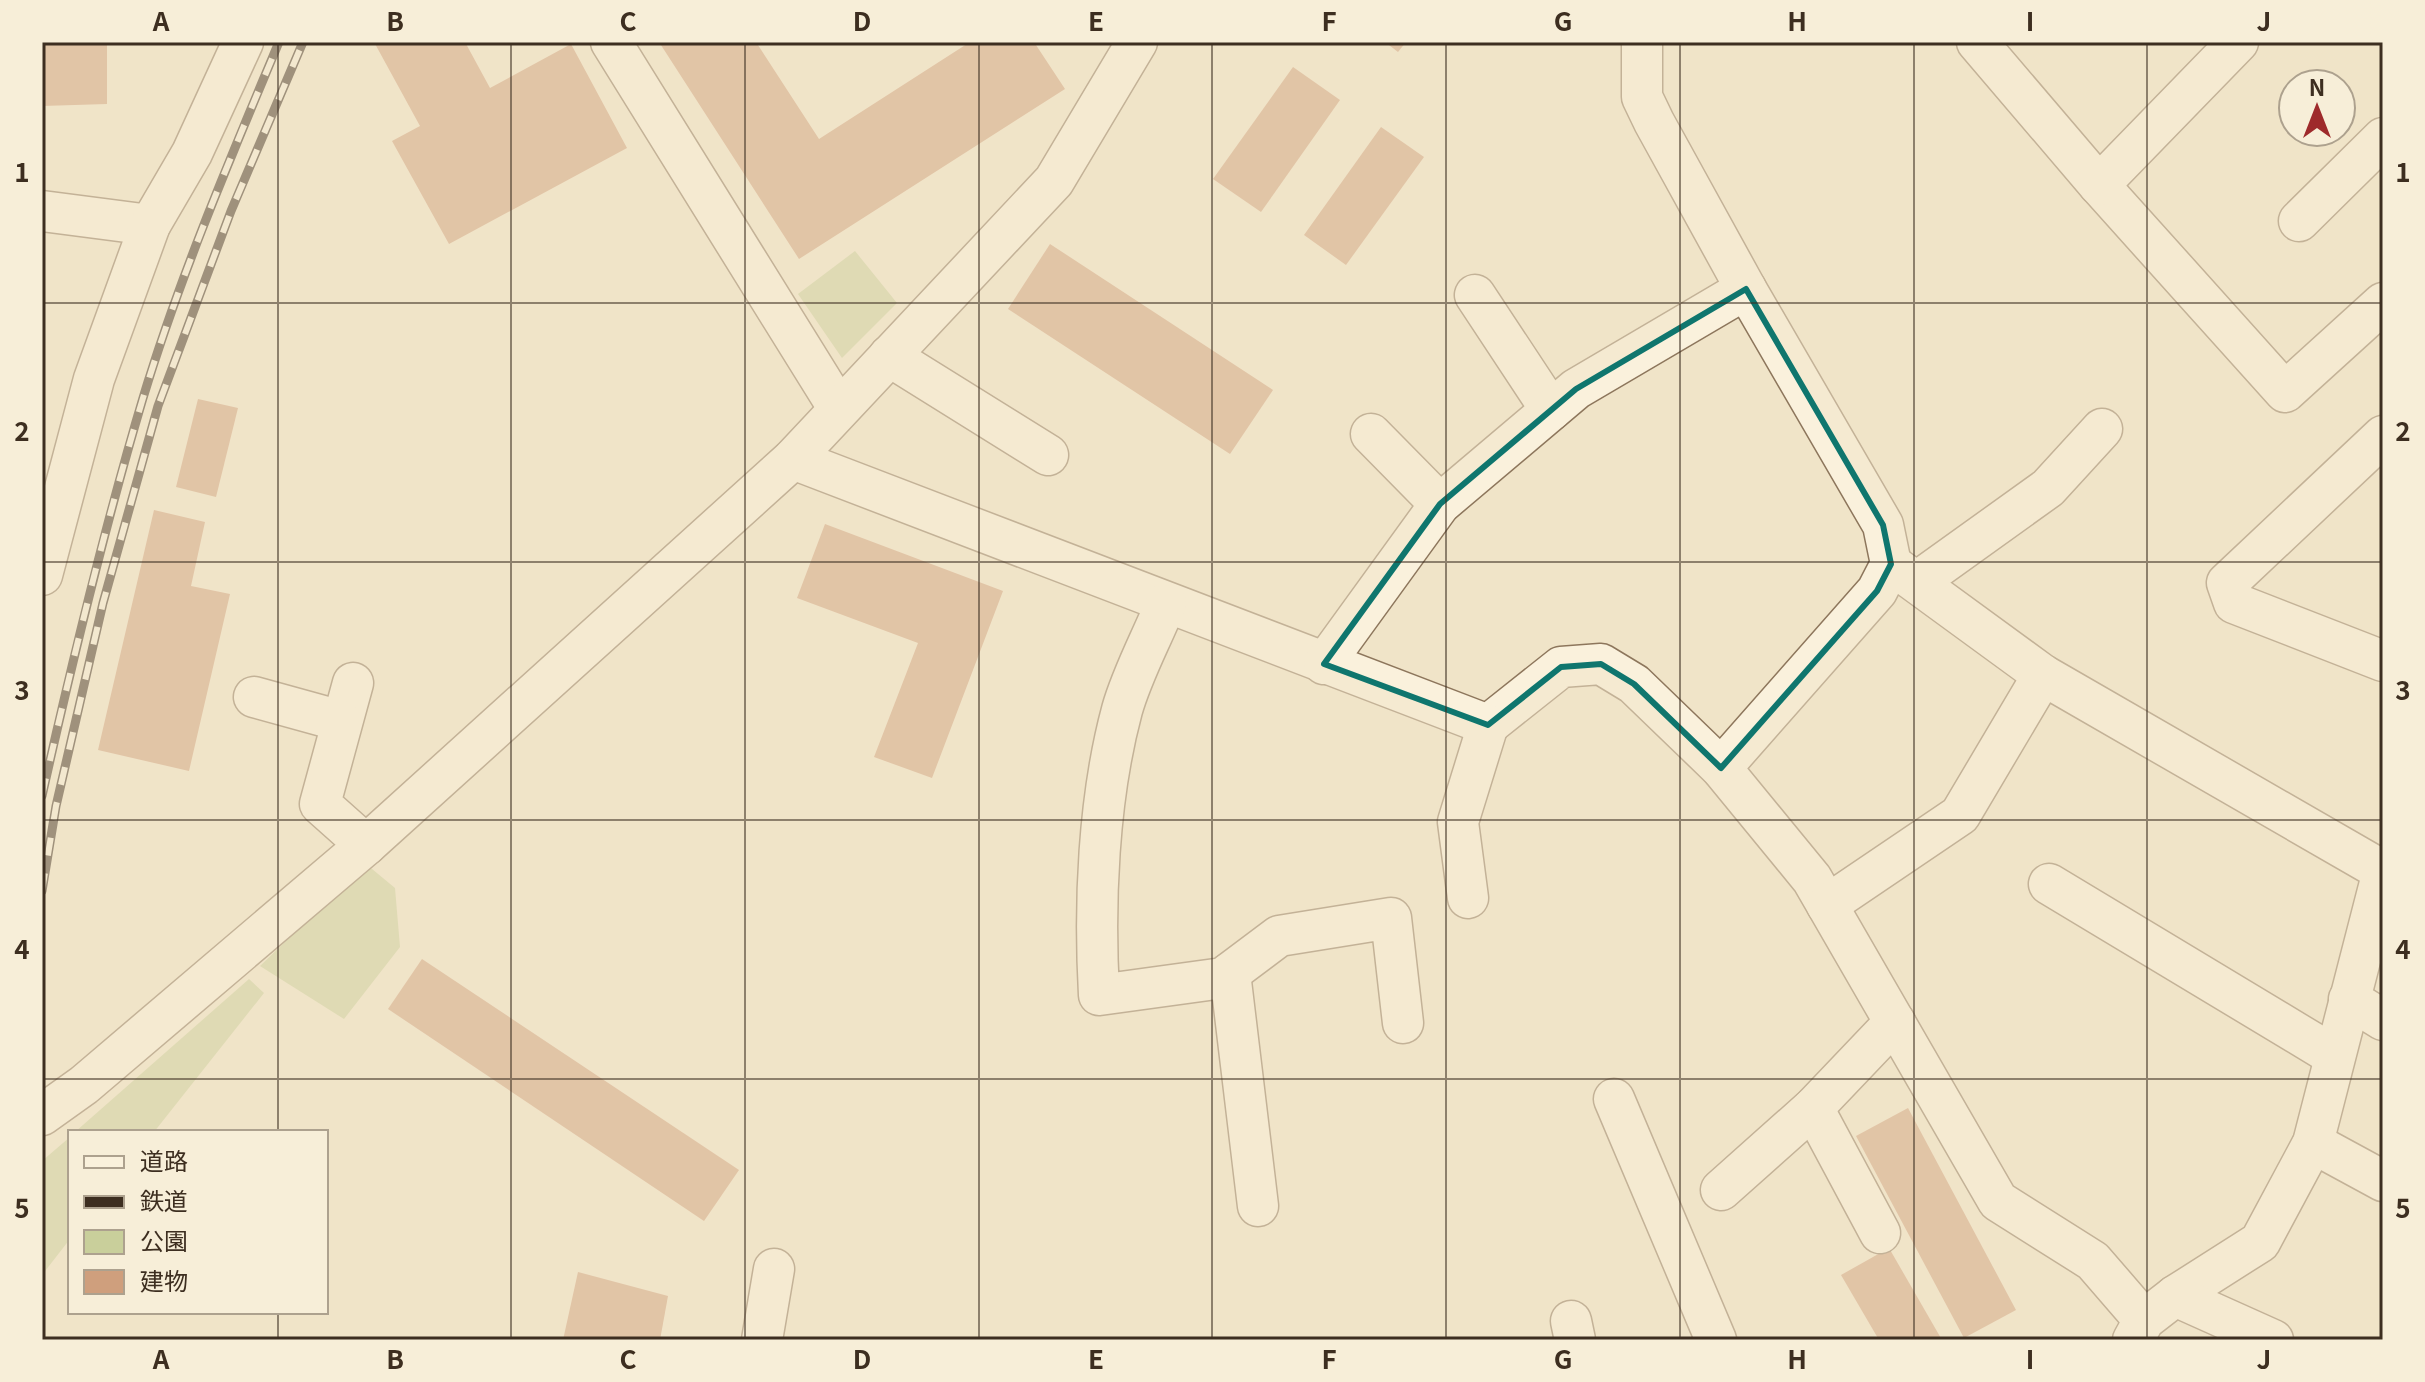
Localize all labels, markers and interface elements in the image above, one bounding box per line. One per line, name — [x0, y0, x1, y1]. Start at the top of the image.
text: A — [152, 1, 170, 38]
text: B — [386, 1, 404, 38]
text: C — [619, 1, 637, 38]
text: D — [853, 1, 871, 38]
text: E — [1088, 1, 1104, 38]
text: F — [1321, 1, 1337, 38]
text: G — [1554, 1, 1572, 38]
text: H — [1787, 1, 1807, 38]
text: I — [2026, 1, 2034, 38]
text: J — [2257, 1, 2271, 38]
north arrow — [2277, 68, 2357, 148]
text: N — [2309, 70, 2325, 102]
text: 1 — [14, 152, 30, 189]
text: 1 — [2395, 152, 2411, 189]
text: 2 — [14, 411, 30, 448]
text: 2 — [2395, 411, 2411, 448]
text: 3 — [14, 670, 30, 707]
text: 3 — [2395, 670, 2411, 707]
text: 4 — [14, 929, 30, 966]
text: 4 — [2395, 929, 2411, 966]
legend — [68, 1130, 328, 1314]
text: 道路 — [140, 1142, 188, 1177]
text: 鉄道 — [140, 1182, 188, 1217]
text: 5 — [14, 1188, 30, 1225]
text: 5 — [2395, 1188, 2411, 1225]
text: 公園 — [140, 1222, 188, 1257]
text: 建物 — [140, 1262, 188, 1297]
text: A — [152, 1339, 170, 1376]
text: B — [386, 1339, 404, 1376]
text: C — [619, 1339, 637, 1376]
text: D — [853, 1339, 871, 1376]
text: E — [1088, 1339, 1104, 1376]
text: F — [1321, 1339, 1337, 1376]
text: G — [1554, 1339, 1572, 1376]
text: H — [1787, 1339, 1807, 1376]
text: I — [2026, 1339, 2034, 1376]
text: J — [2257, 1339, 2271, 1376]

